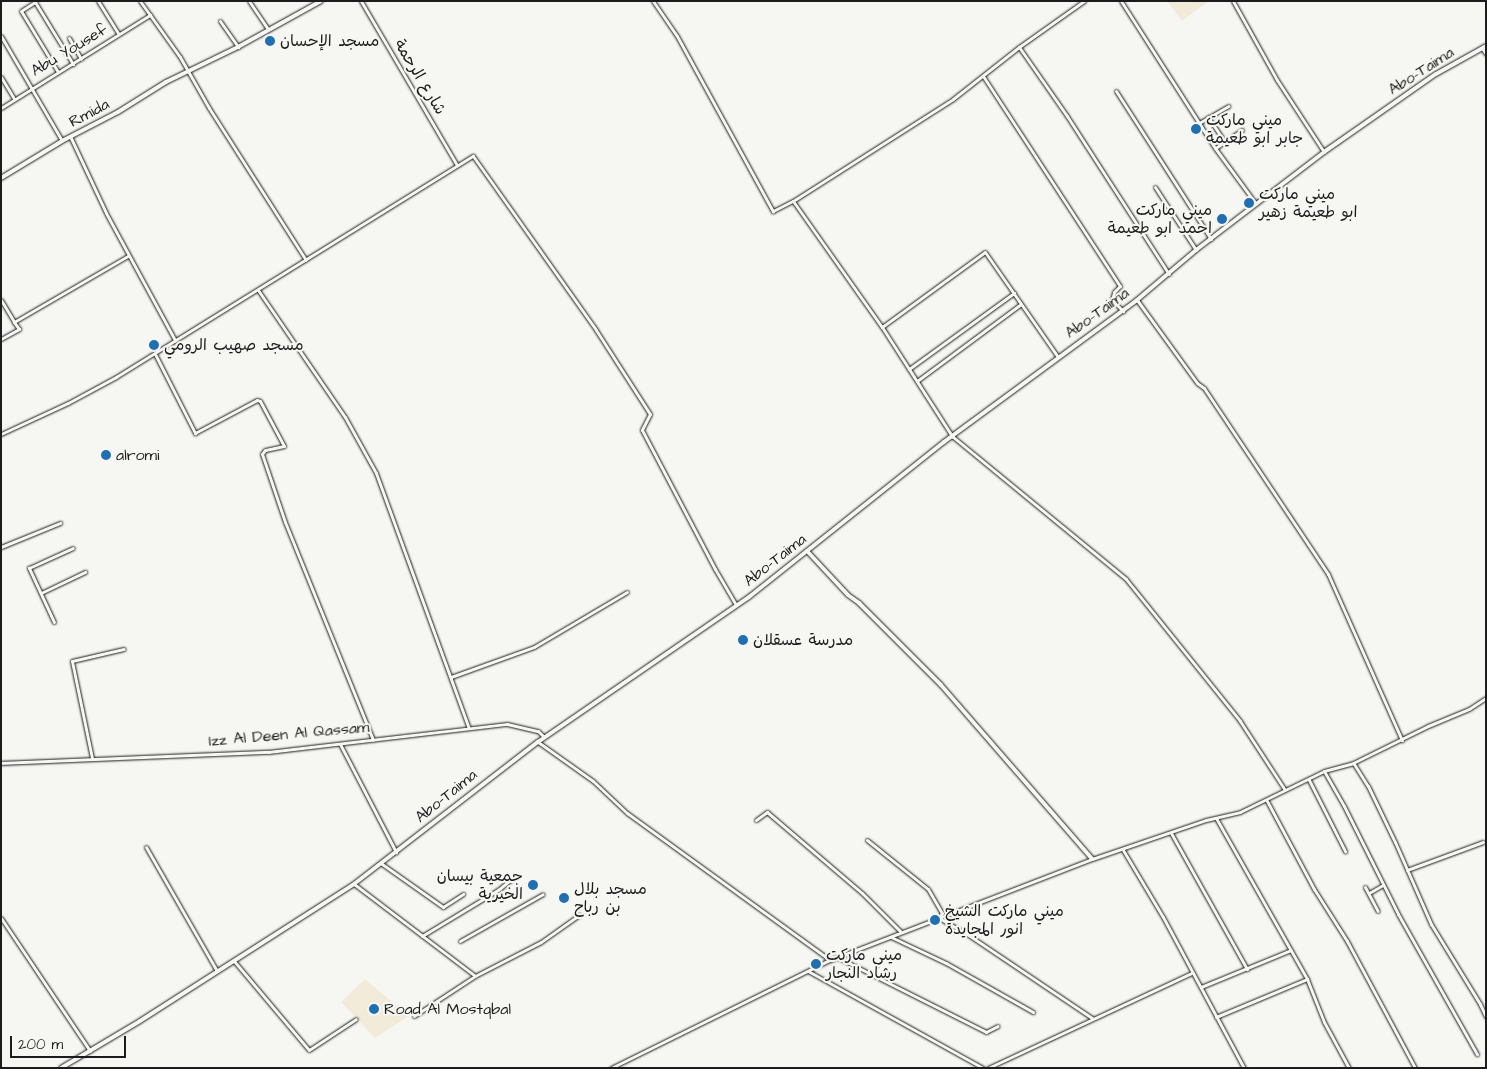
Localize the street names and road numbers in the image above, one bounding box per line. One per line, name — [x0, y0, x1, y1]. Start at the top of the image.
street label: Abu Yousef — [27, 20, 111, 80]
street label: شارع الرحمة — [390, 36, 450, 118]
street label: Abo-Taima — [1385, 43, 1457, 99]
street label: Rmida — [66, 95, 112, 131]
street label: Abo-Taima — [1061, 283, 1133, 343]
street label: Abo-Taima — [740, 530, 810, 590]
street label: Izz Al Deen Al Qassam — [208, 717, 370, 751]
street label: Abo-Taima — [411, 765, 481, 827]

